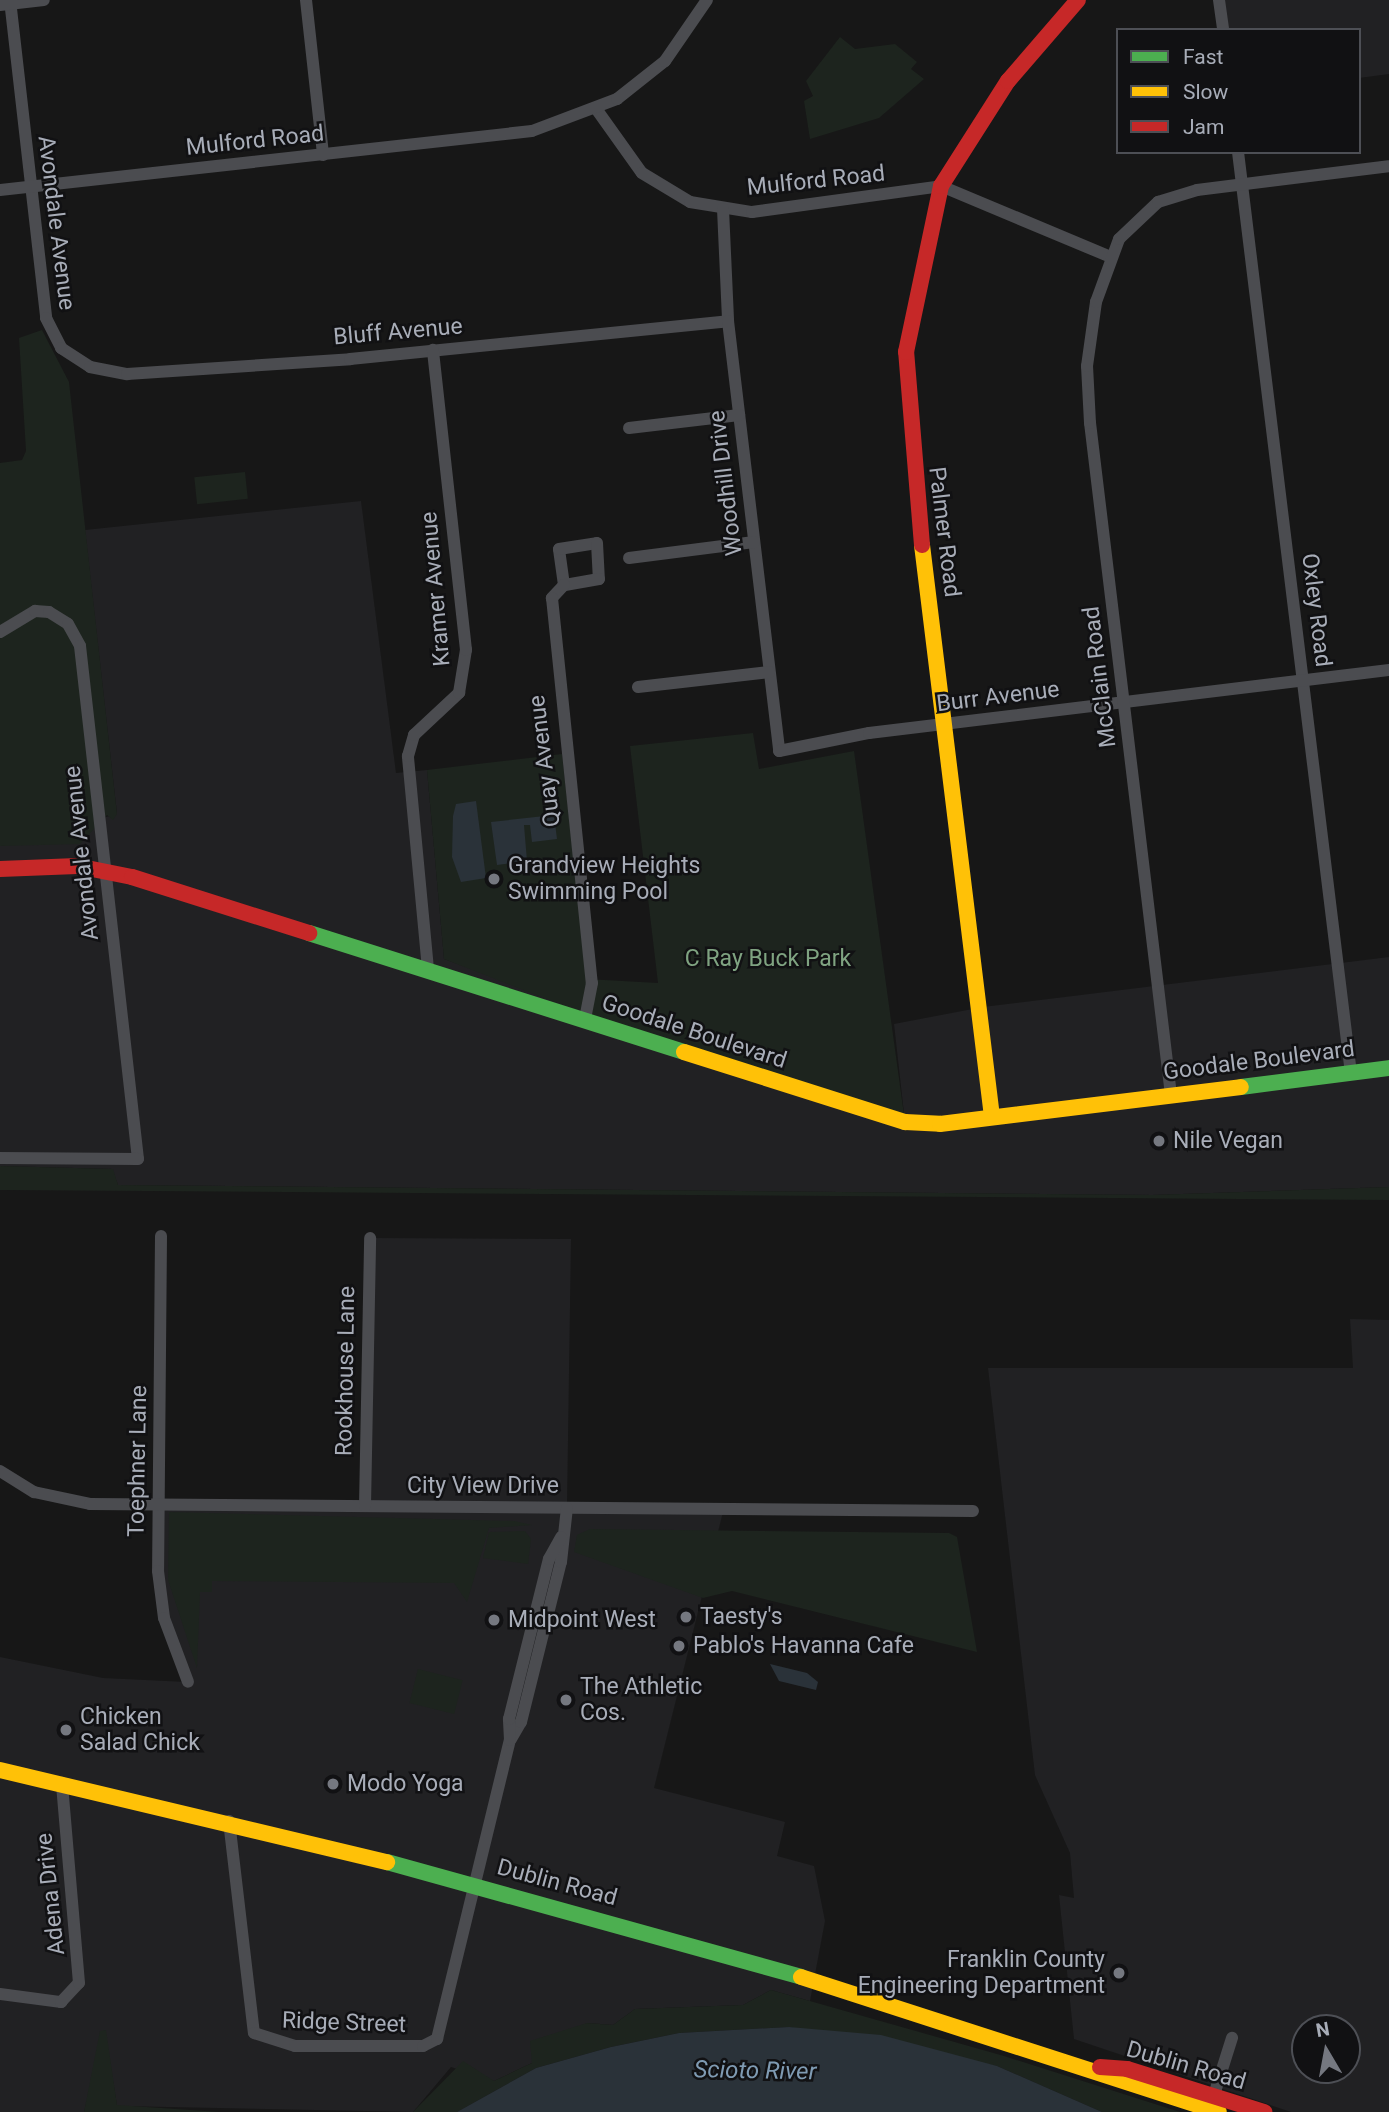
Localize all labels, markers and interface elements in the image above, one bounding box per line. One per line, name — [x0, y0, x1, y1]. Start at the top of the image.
legend — [1116, 28, 1361, 154]
text: Fast — [1183, 45, 1223, 69]
text: Slow — [1183, 80, 1228, 104]
text: Jam — [1183, 115, 1224, 139]
street label: Mulford Road — [185, 120, 325, 162]
street label: Avondale Avenue — [32, 134, 80, 312]
street label: Mulford Road — [746, 160, 886, 202]
street label: Bluff Avenue — [332, 313, 464, 351]
street label: Woodhill Drive — [703, 409, 749, 557]
street label: Palmer Road — [922, 465, 966, 599]
street label: Kramer Avenue — [415, 510, 457, 668]
street label: Oxley Road — [1295, 552, 1337, 668]
street label: McClain Road — [1078, 605, 1122, 749]
street label: Burr Avenue — [935, 676, 1061, 718]
street label: Quay Avenue — [523, 693, 567, 829]
street label: Avondale Avenue — [59, 764, 105, 942]
place label: Grandview Heights Swimming Pool — [508, 852, 700, 906]
marker: Grandview Heights Swimming Pool — [486, 871, 502, 887]
park label: C Ray Buck Park — [685, 945, 851, 973]
street label: Goodale Boulevard — [598, 989, 790, 1075]
street label: Goodale Boulevard — [1162, 1036, 1356, 1086]
place label: Nile Vegan — [1173, 1127, 1283, 1155]
marker: Nile Vegan — [1151, 1133, 1167, 1149]
street label: Rookhouse Lane — [331, 1286, 361, 1456]
street label: Toephner Lane — [123, 1385, 153, 1537]
street label: City View Drive — [407, 1472, 559, 1500]
place label: Taesty's — [700, 1603, 783, 1631]
place label: Midpoint West — [508, 1606, 656, 1634]
marker: Taesty's — [678, 1609, 694, 1625]
marker: Midpoint West — [486, 1612, 502, 1628]
place label: Pablo's Havanna Cafe — [693, 1632, 914, 1660]
marker: Pablo's Havanna Cafe — [671, 1638, 687, 1654]
place label: The Athletic Cos. — [580, 1673, 702, 1727]
marker: The Athletic Cos. — [558, 1692, 574, 1708]
place label: Chicken Salad Chick — [80, 1703, 200, 1757]
marker: Chicken Salad Chick — [58, 1722, 74, 1738]
place label: Modo Yoga — [347, 1770, 464, 1798]
marker: Modo Yoga — [325, 1776, 341, 1792]
street label: Adena Drive — [31, 1832, 71, 1956]
street label: Dublin Road — [494, 1854, 620, 1912]
place label: Franklin County Engineering Department — [858, 1946, 1105, 2000]
marker: Franklin County Engineering Department — [1111, 1965, 1127, 1981]
street label: Ridge Street — [281, 2007, 407, 2039]
north arrow — [1291, 2014, 1361, 2084]
text: N — [1314, 2017, 1331, 2042]
street label: Dublin Road — [1123, 2036, 1249, 2096]
water label: Scioto River — [693, 2056, 817, 2086]

